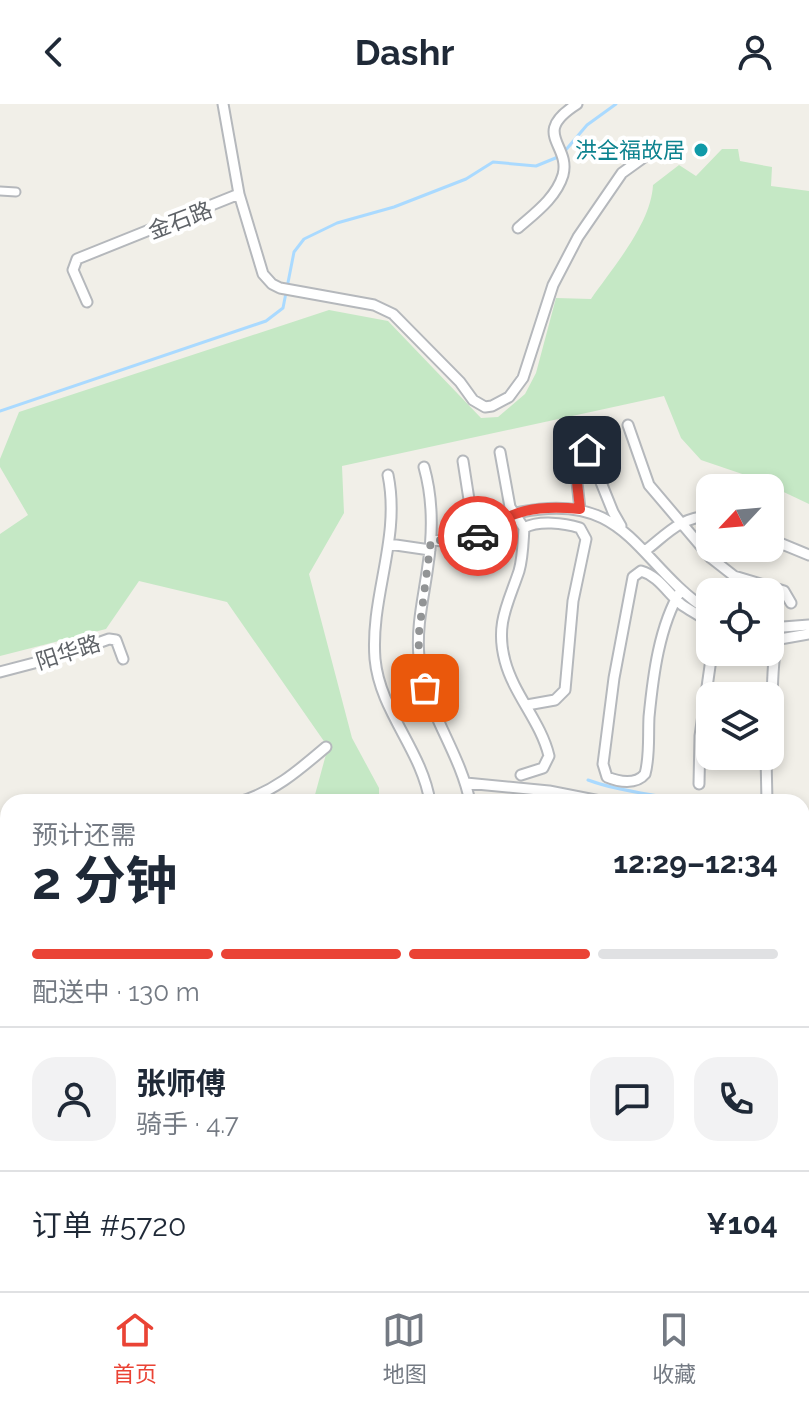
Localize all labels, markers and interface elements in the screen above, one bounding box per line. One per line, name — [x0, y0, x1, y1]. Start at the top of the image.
icon: back — [32, 30, 76, 74]
icon: person — [733, 30, 777, 74]
text: Dashr — [355, 31, 454, 73]
place label: 洪全福故居 — [575, 137, 685, 163]
marker: 洪全福故居 — [692, 141, 710, 159]
street label: 金石路 — [145, 196, 215, 244]
pin — [553, 416, 621, 484]
icon: home — [565, 428, 609, 472]
north arrow — [696, 474, 784, 562]
map controls — [696, 474, 784, 770]
courier — [438, 496, 518, 576]
icon: car — [456, 514, 500, 558]
button: locate — [696, 578, 784, 666]
street label: 阳华路 — [33, 629, 103, 675]
pin — [391, 654, 459, 722]
icon: bag — [403, 666, 447, 710]
button: layers — [696, 682, 784, 770]
text: 预计还需 — [32, 820, 136, 850]
text: 12:29–12:34 — [613, 845, 778, 880]
text: 2 分钟 — [32, 850, 178, 911]
text: 配送中 · 130 m — [32, 977, 200, 1007]
button: person — [32, 1057, 116, 1141]
button: chat — [590, 1057, 674, 1141]
button: phone — [694, 1057, 778, 1141]
text: 张师傅 — [136, 1066, 226, 1101]
text: 骑手 · 4.7 — [136, 1109, 239, 1139]
text: ¥104 — [706, 1206, 778, 1241]
text: 订单 #5720 — [32, 1208, 186, 1243]
tab: 首页 — [113, 1308, 157, 1388]
tab: 地图 — [382, 1308, 426, 1388]
tab: 收藏 — [652, 1308, 696, 1388]

